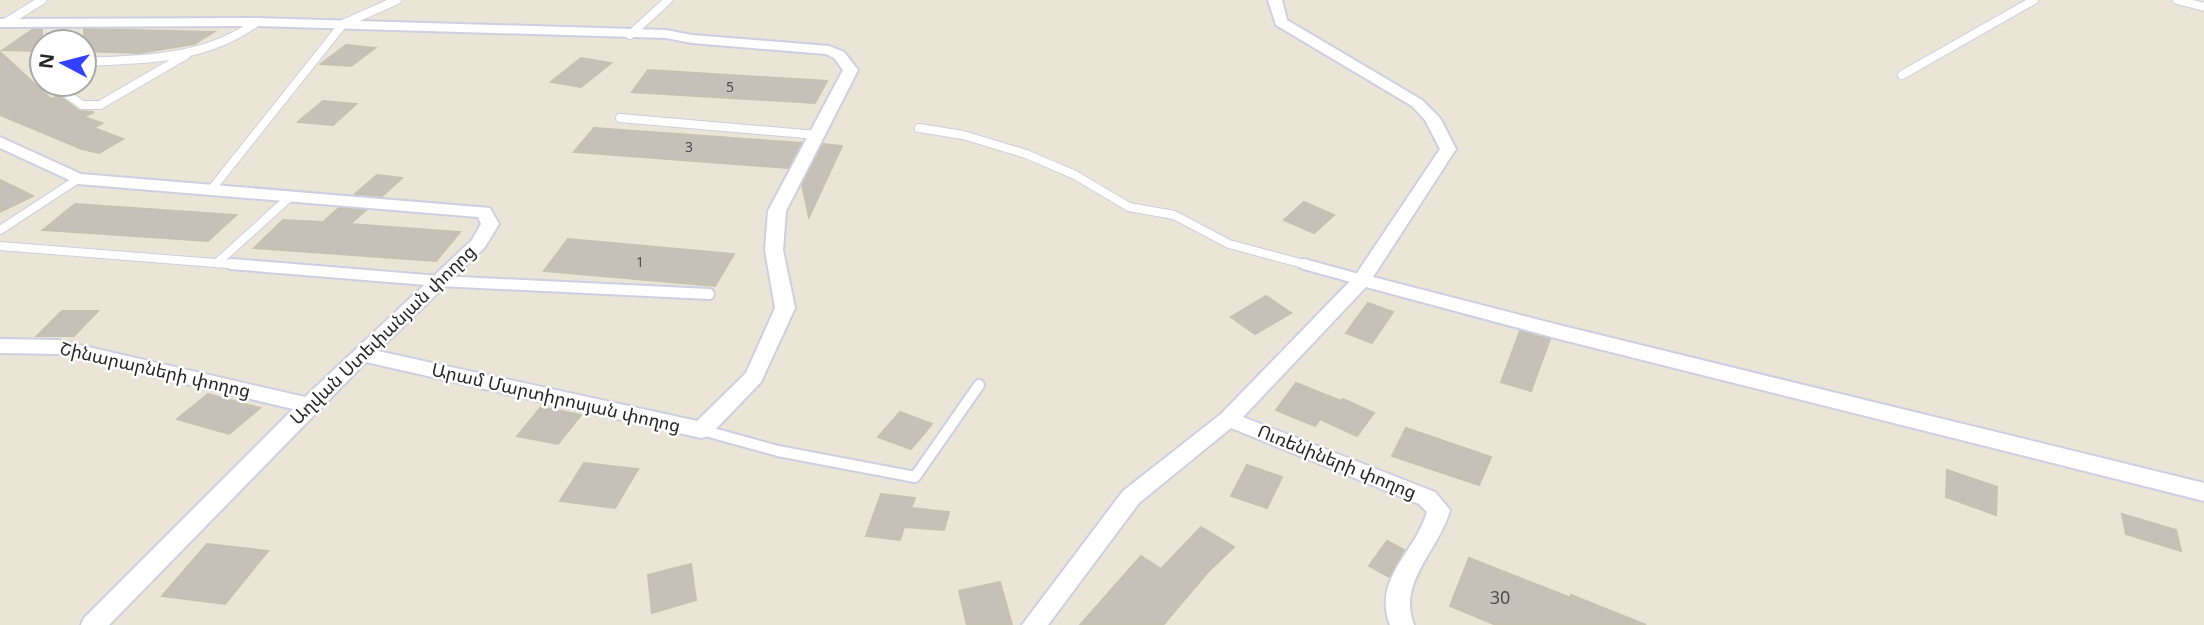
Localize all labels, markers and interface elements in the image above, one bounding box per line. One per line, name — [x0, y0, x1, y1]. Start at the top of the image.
north arrow — [28, 28, 98, 98]
text: N — [32, 52, 60, 70]
house number: 5 — [726, 77, 734, 96]
house number: 3 — [685, 137, 693, 156]
street label: Աղվան Ստեփանյան փողոց — [284, 239, 480, 430]
house number: 1 — [636, 252, 644, 271]
street label: Շինարարների փողոց — [58, 335, 253, 403]
street label: Արամ Մարտիրոսյան փողոց — [429, 357, 683, 437]
street label: Ուռենիների փողոց — [1254, 418, 1420, 504]
house number: 30 — [1490, 585, 1510, 609]

